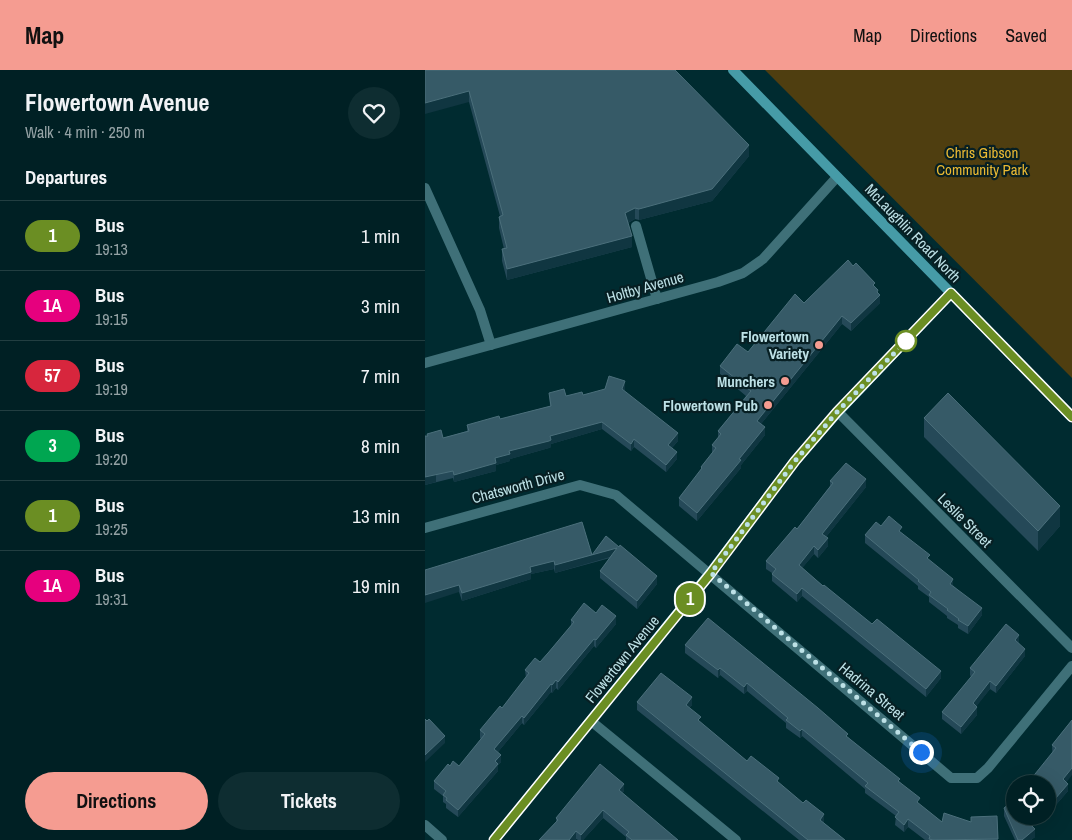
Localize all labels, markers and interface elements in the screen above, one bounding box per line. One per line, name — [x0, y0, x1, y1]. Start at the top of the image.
text: Map — [25, 19, 64, 51]
text: Map — [853, 23, 882, 48]
text: Directions — [910, 23, 977, 48]
text: Saved — [1005, 23, 1047, 48]
text: Flowertown Avenue — [25, 86, 209, 118]
button: heart — [348, 87, 400, 139]
text: Walk · 4 min · 250 m — [25, 121, 145, 143]
park label: Chris Gibson Community Park — [936, 142, 1029, 180]
text: Departures — [25, 164, 107, 190]
street label: McLaughlin Road North — [860, 179, 966, 287]
text: Bus — [95, 212, 124, 238]
text: 1 — [48, 223, 57, 248]
text: 1 min — [361, 223, 400, 249]
text: 19:13 — [95, 238, 128, 260]
street label: Holtby Avenue — [604, 266, 686, 308]
text: Bus — [95, 282, 124, 308]
text: 1A — [43, 293, 62, 318]
text: 3 min — [361, 293, 400, 319]
text: 19:15 — [95, 308, 128, 330]
place label: Flowertown Variety — [741, 326, 809, 364]
unlabelled marker — [895, 330, 917, 352]
marker: Flowertown Variety — [813, 339, 825, 351]
text: Bus — [95, 352, 124, 378]
text: 57 — [44, 363, 61, 388]
text: 7 min — [361, 363, 400, 389]
place label: Munchers — [717, 371, 775, 392]
marker: Munchers — [779, 375, 791, 387]
text: 19:19 — [95, 378, 128, 400]
place label: Flowertown Pub — [663, 395, 758, 416]
marker: Flowertown Pub — [762, 399, 774, 411]
text: Bus — [95, 422, 124, 448]
text: 3 — [48, 433, 57, 458]
text: 8 min — [361, 433, 400, 459]
text: 19:20 — [95, 448, 128, 470]
street label: Chatsworth Drive — [469, 464, 567, 508]
street label: Leslie Street — [933, 488, 997, 552]
text: Bus — [95, 492, 124, 518]
text: 1 — [48, 503, 57, 528]
text: 13 min — [352, 503, 400, 529]
text: 19:25 — [95, 518, 128, 540]
text: Bus — [95, 562, 124, 588]
text: 1A — [43, 573, 62, 598]
text: 19 min — [352, 573, 400, 599]
line badge: 1 — [674, 583, 706, 615]
text: 1 — [686, 586, 694, 611]
text: 19:31 — [95, 588, 128, 610]
street label: Flowertown Avenue — [580, 611, 664, 707]
street label: Hadrina Street — [835, 657, 910, 725]
your location — [909, 740, 934, 765]
button: Directions — [25, 772, 208, 830]
button: Tickets — [218, 772, 400, 830]
map controls — [1006, 775, 1056, 825]
button: locate — [1006, 775, 1056, 825]

